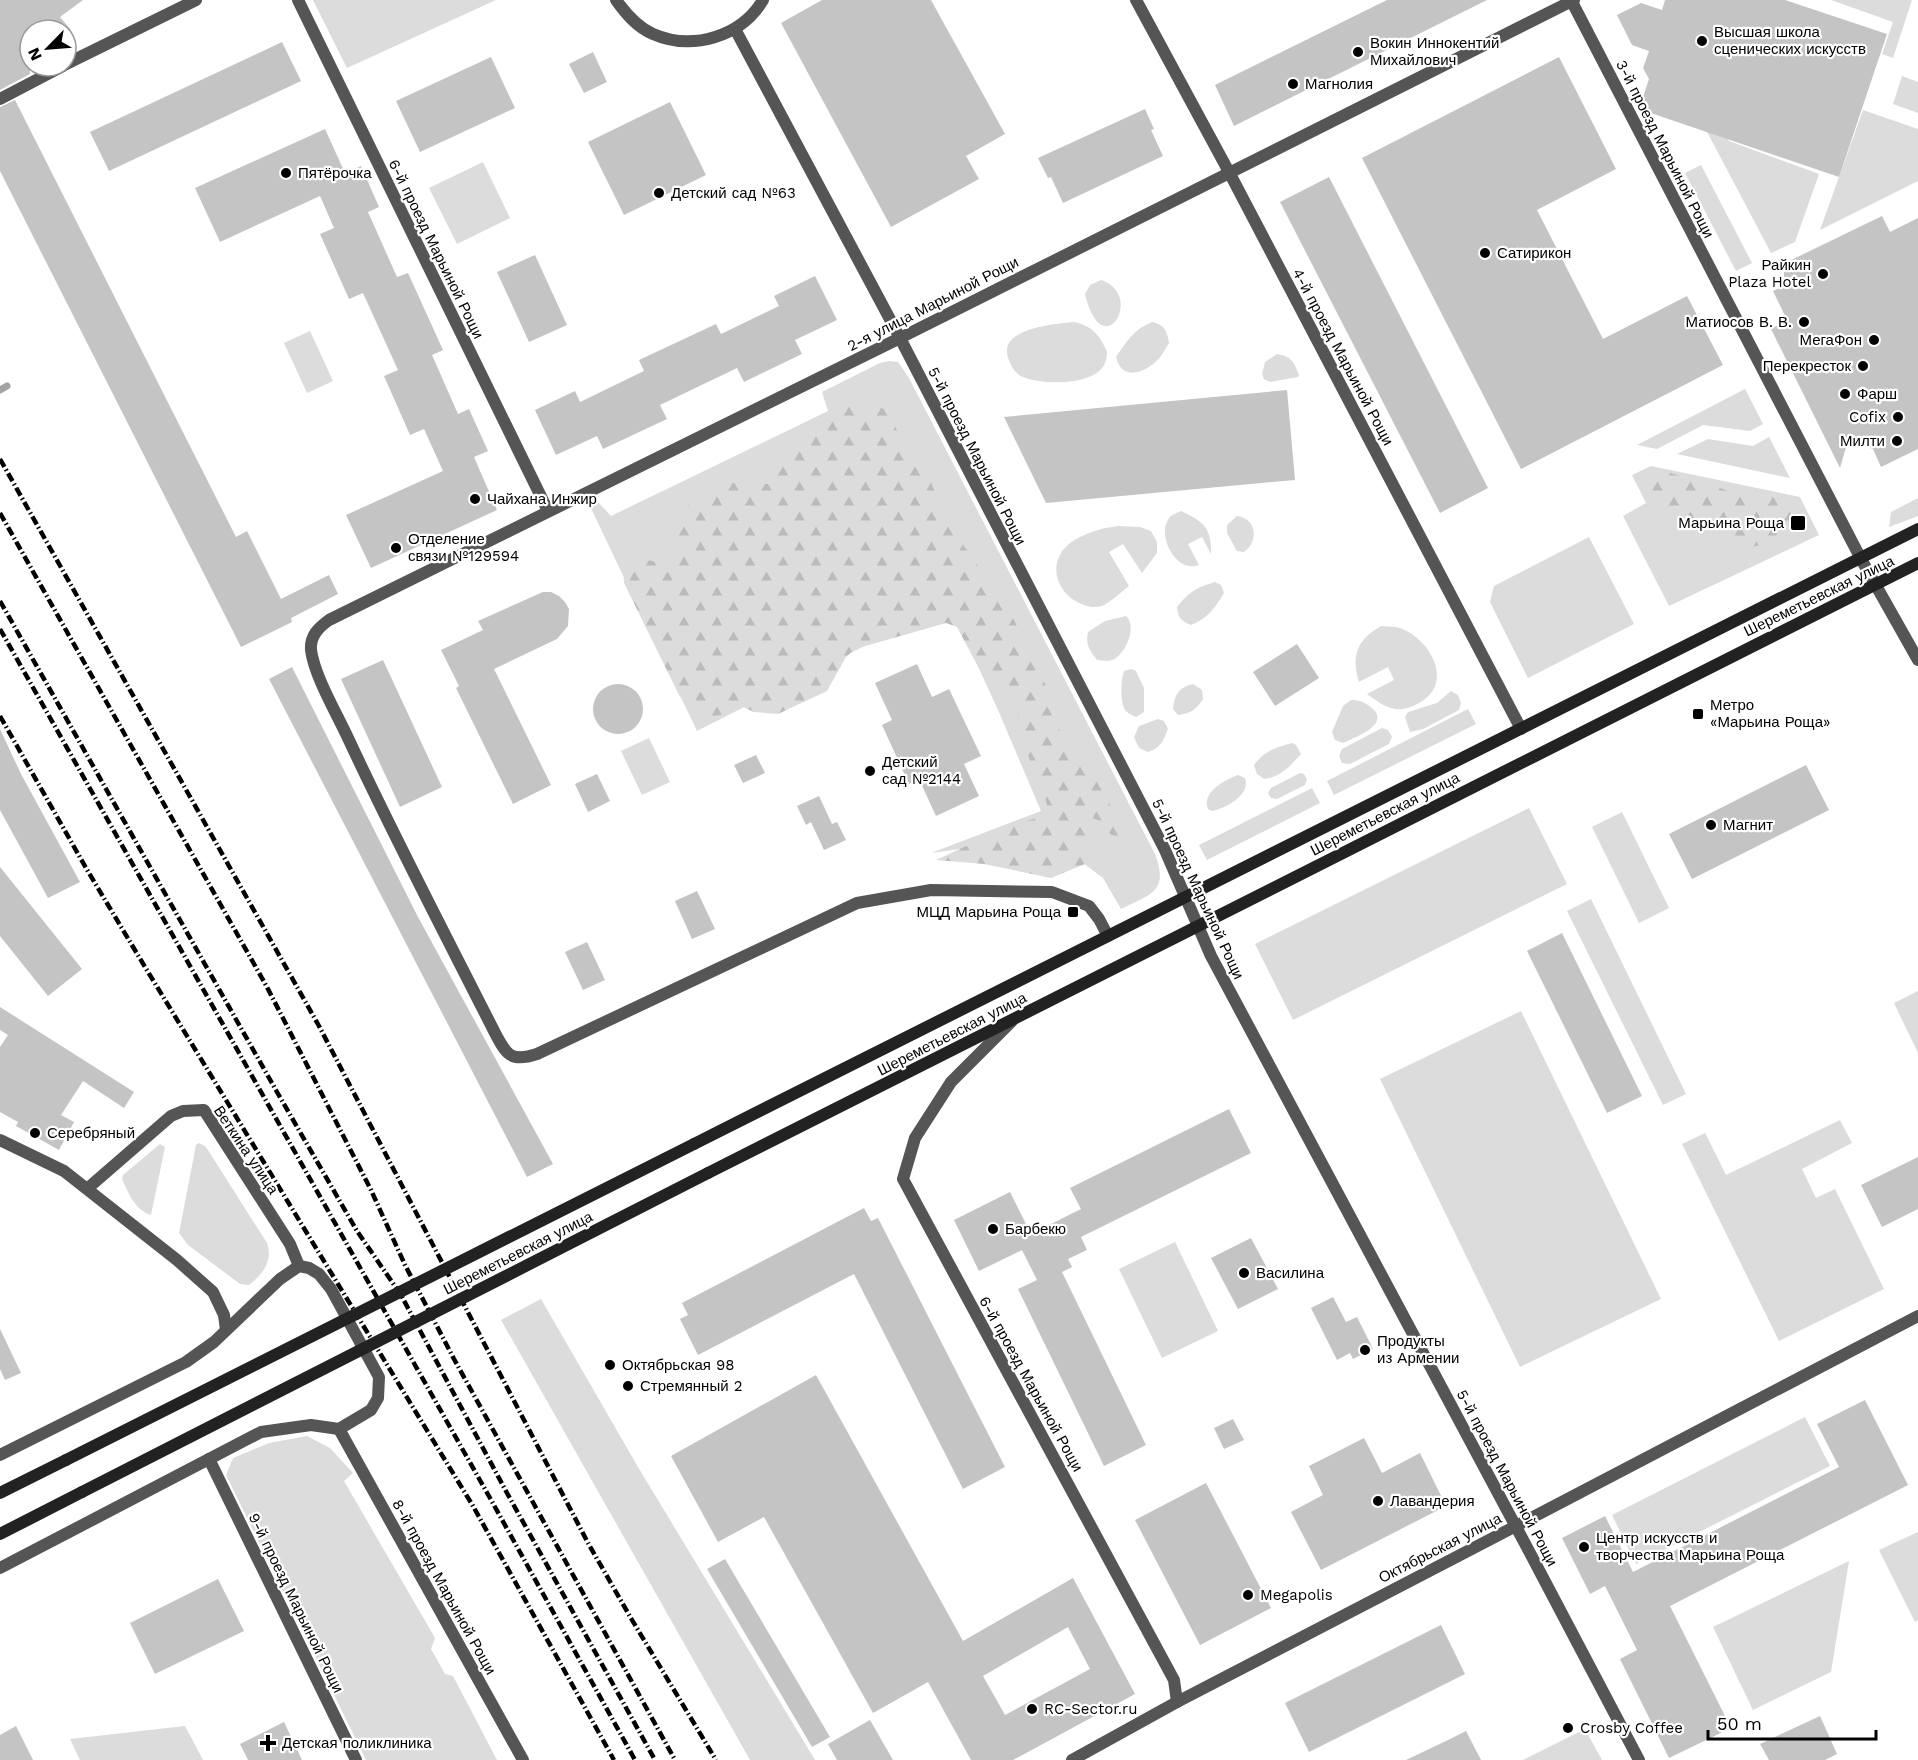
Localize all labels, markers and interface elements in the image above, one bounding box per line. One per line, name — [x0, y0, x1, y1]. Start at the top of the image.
north arrow — [18, 18, 78, 78]
place label: Высшая школа сценических искусств — [1714, 23, 1866, 58]
place label: Вокин Иннокентий Михайлович — [1370, 34, 1499, 69]
marker: Высшая школа сценических искусств — [1695, 34, 1709, 48]
text: N — [24, 45, 46, 64]
marker: Вокин Иннокентий Михайлович — [1351, 45, 1365, 59]
street label: 3-й проезд Марьиной Рощи — [1612, 57, 1718, 241]
place label: Магнолия — [1305, 75, 1373, 93]
marker: Магнолия — [1286, 77, 1300, 91]
street label: 6-й проезд Марьиной Рощи — [385, 156, 487, 342]
place label: Пятёрочка — [298, 164, 372, 182]
marker: Пятёрочка — [279, 166, 293, 180]
place label: Детский сад №63 — [671, 184, 796, 202]
marker: Детский сад №63 — [652, 186, 666, 200]
place label: Сатирикон — [1497, 244, 1571, 262]
marker: Сатирикон — [1478, 246, 1492, 260]
street label: 2-я улица Марьиной Рощи — [844, 253, 1022, 355]
place label: Райкин Plaza Hotel — [1728, 256, 1811, 291]
street label: 4-й проезд Марьиной Рощи — [1289, 266, 1397, 448]
marker: Райкин Plaza Hotel — [1816, 267, 1830, 281]
place label: Матиосов В. В. — [1686, 313, 1792, 331]
marker: Матиосов В. В. — [1797, 315, 1811, 329]
place label: МегаФон — [1799, 331, 1862, 349]
marker: МегаФон — [1867, 333, 1881, 347]
place label: Перекресток — [1763, 357, 1851, 375]
marker: Перекресток — [1856, 359, 1870, 373]
street label: 5-й проезд Марьиной Рощи — [924, 364, 1030, 548]
place label: Фарш — [1857, 385, 1897, 403]
marker: Фарш — [1838, 387, 1852, 401]
place label: Cofix — [1849, 408, 1886, 426]
marker: Cofix — [1891, 410, 1905, 424]
place label: Милти — [1840, 432, 1885, 450]
marker: Милти — [1890, 434, 1904, 448]
place label: Чайхана Инжир — [487, 490, 597, 508]
marker: Чайхана Инжир — [468, 492, 482, 506]
place label: Марьина Роща — [1678, 514, 1785, 532]
marker: Марьина Роща — [1789, 514, 1807, 532]
place label: Отделение связи №129594 — [408, 530, 519, 565]
marker: Отделение связи №129594 — [389, 541, 403, 555]
street label: Шереметьевская улица — [1741, 551, 1898, 640]
place label: Метро «Марьина Роща» — [1710, 696, 1830, 731]
marker: Метро «Марьина Роща» — [1691, 707, 1705, 721]
place label: Детский сад №2144 — [882, 753, 961, 788]
marker: Детский сад №2144 — [863, 764, 877, 778]
street label: Шереметьевская улица — [1307, 768, 1463, 859]
street label: 5-й проезд Марьиной Рощи — [1148, 796, 1248, 982]
place label: Магнит — [1723, 816, 1773, 834]
marker: Магнит — [1704, 818, 1718, 832]
place label: МЦД Марьина Роща — [916, 903, 1062, 921]
marker: МЦД Марьина Роща — [1066, 905, 1080, 919]
street label: Шереметьевская улица — [874, 988, 1030, 1079]
street label: Веткина улица — [210, 1102, 283, 1198]
place label: Серебряный — [47, 1124, 135, 1142]
marker: Серебряный — [28, 1126, 42, 1140]
street label: Шереметьевская улица — [440, 1207, 596, 1298]
place label: Барбекю — [1005, 1220, 1066, 1238]
marker: Барбекю — [986, 1222, 1000, 1236]
place label: Василина — [1256, 1264, 1325, 1282]
marker: Василина — [1237, 1266, 1251, 1280]
street label: 6-й проезд Марьиной Рощи — [975, 1293, 1087, 1475]
place label: Продукты из Армении — [1377, 1332, 1459, 1367]
marker: Продукты из Армении — [1358, 1343, 1372, 1357]
place label: Октябрьская 98 — [622, 1356, 735, 1374]
marker: Октябрьская 98 — [603, 1358, 617, 1372]
place label: Стремянный 2 — [640, 1377, 742, 1395]
marker: Стремянный 2 — [621, 1379, 635, 1393]
street label: 5-й проезд Марьиной Рощи — [1453, 1387, 1561, 1569]
place label: Лавандерия — [1390, 1492, 1475, 1510]
marker: Лавандерия — [1371, 1494, 1385, 1508]
street label: 8-й проезд Марьиной Рощи — [388, 1496, 500, 1678]
street label: Октябрьская улица — [1376, 1509, 1505, 1587]
street label: 9-й проезд Марьиной Рощи — [245, 1510, 347, 1696]
place label: Центр искусств и творчества Марьина Роща — [1596, 1529, 1785, 1564]
marker: Центр искусств и творчества Марьина Роща — [1577, 1540, 1591, 1554]
place label: Megapolis — [1260, 1586, 1333, 1604]
marker: Megapolis — [1241, 1588, 1255, 1602]
place label: RC-Sector.ru — [1044, 1700, 1137, 1718]
marker: RC-Sector.ru — [1025, 1702, 1039, 1716]
scale bar — [1708, 1703, 1876, 1741]
text: 50 m — [1717, 1713, 1762, 1734]
place label: Crosby Coffee — [1580, 1719, 1683, 1737]
marker: Crosby Coffee — [1561, 1721, 1575, 1735]
marker: Детская поликлиника — [259, 1734, 277, 1752]
place label: Детская поликлиника — [282, 1734, 432, 1752]

